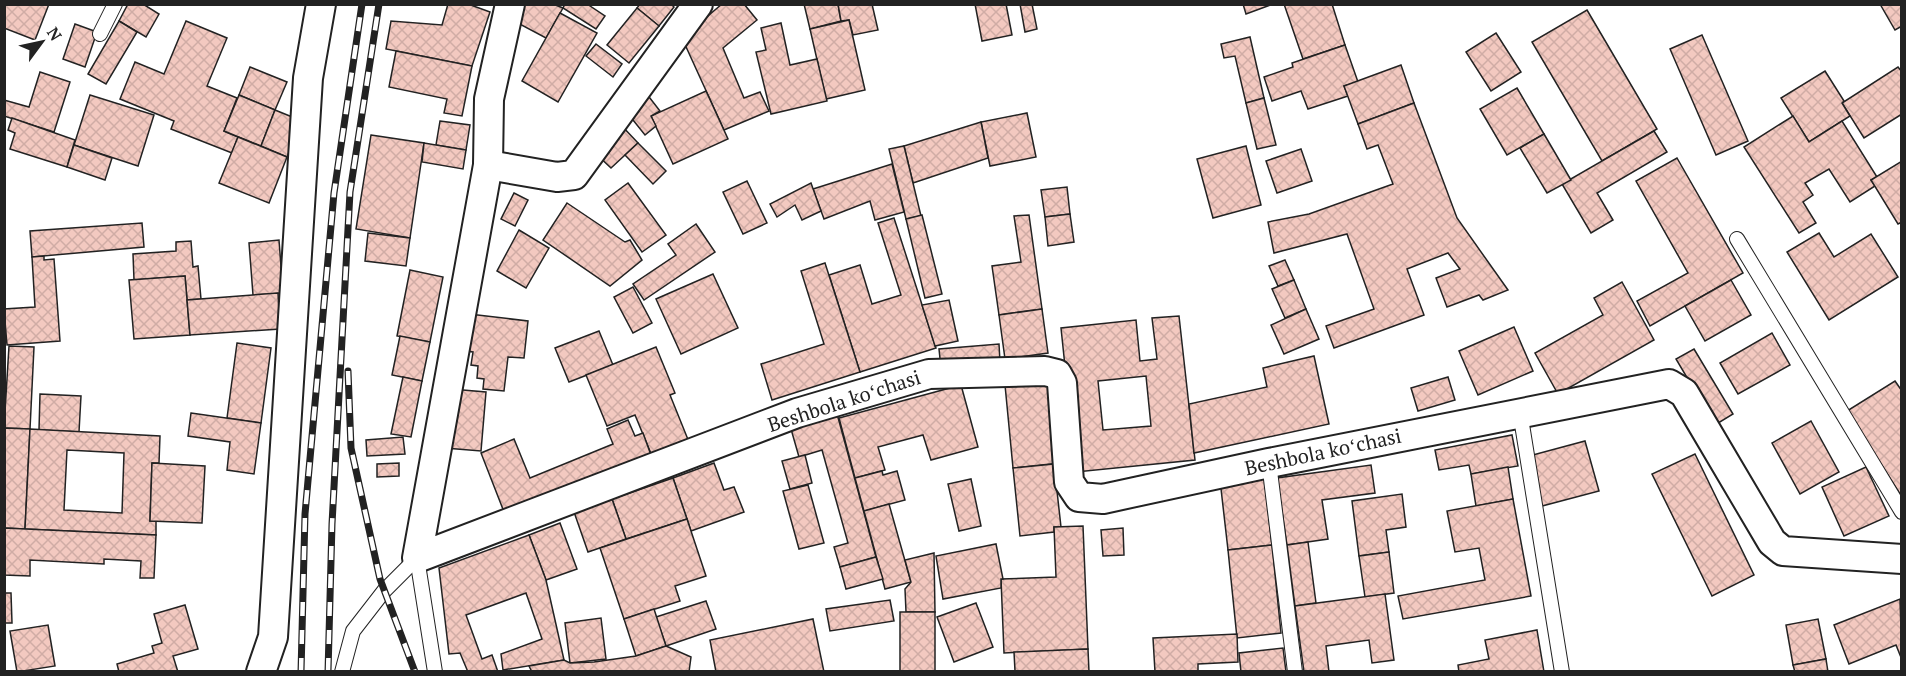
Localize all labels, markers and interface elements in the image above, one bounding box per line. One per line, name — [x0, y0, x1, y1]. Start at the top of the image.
north arrow — [12, 12, 72, 72]
text: N — [42, 23, 67, 45]
street label: Beshbola koʻchasi — [764, 363, 924, 438]
street label: Beshbola koʻchasi — [1242, 422, 1404, 481]

